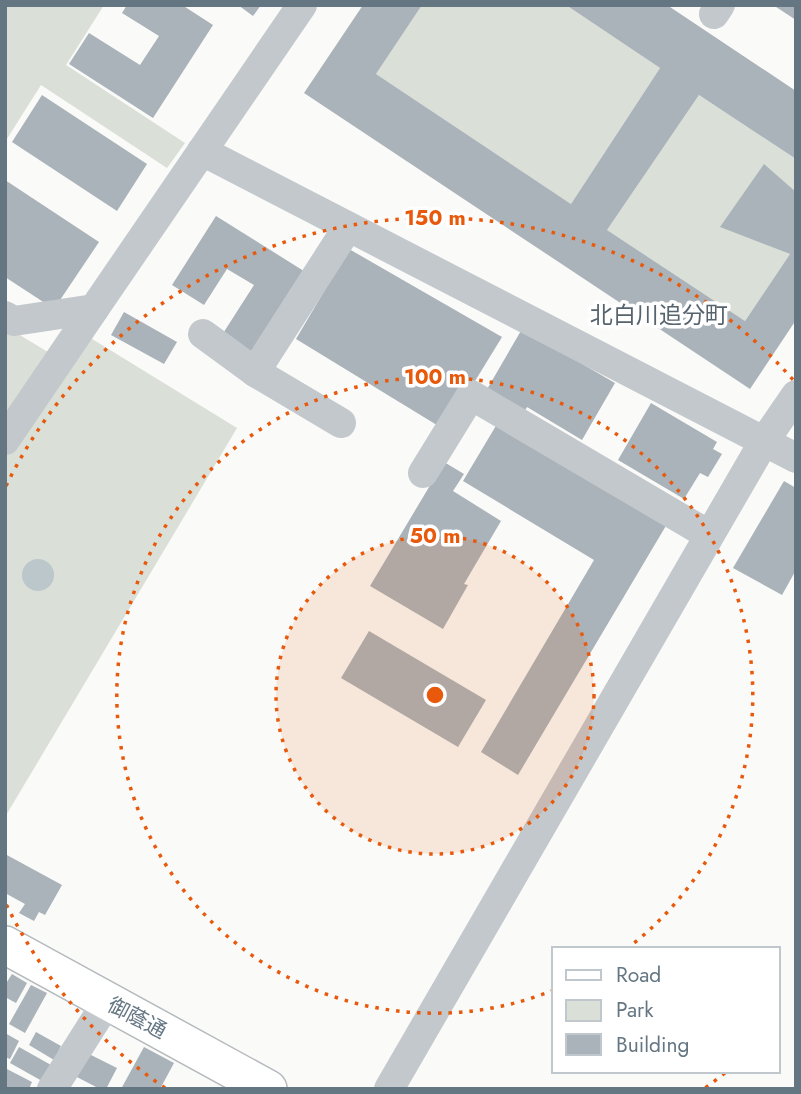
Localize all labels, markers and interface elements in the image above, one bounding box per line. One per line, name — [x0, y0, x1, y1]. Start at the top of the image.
text: 150 m — [404, 203, 466, 233]
district label: 北白川追分町 — [590, 298, 728, 332]
text: 100 m — [404, 362, 466, 392]
text: 50 m — [410, 521, 460, 551]
centre of rings — [423, 683, 447, 707]
legend — [552, 947, 780, 1073]
text: Road — [616, 960, 661, 990]
street label: 御蔭通 — [102, 990, 172, 1046]
text: Park — [616, 995, 654, 1025]
text: Building — [616, 1030, 689, 1060]

